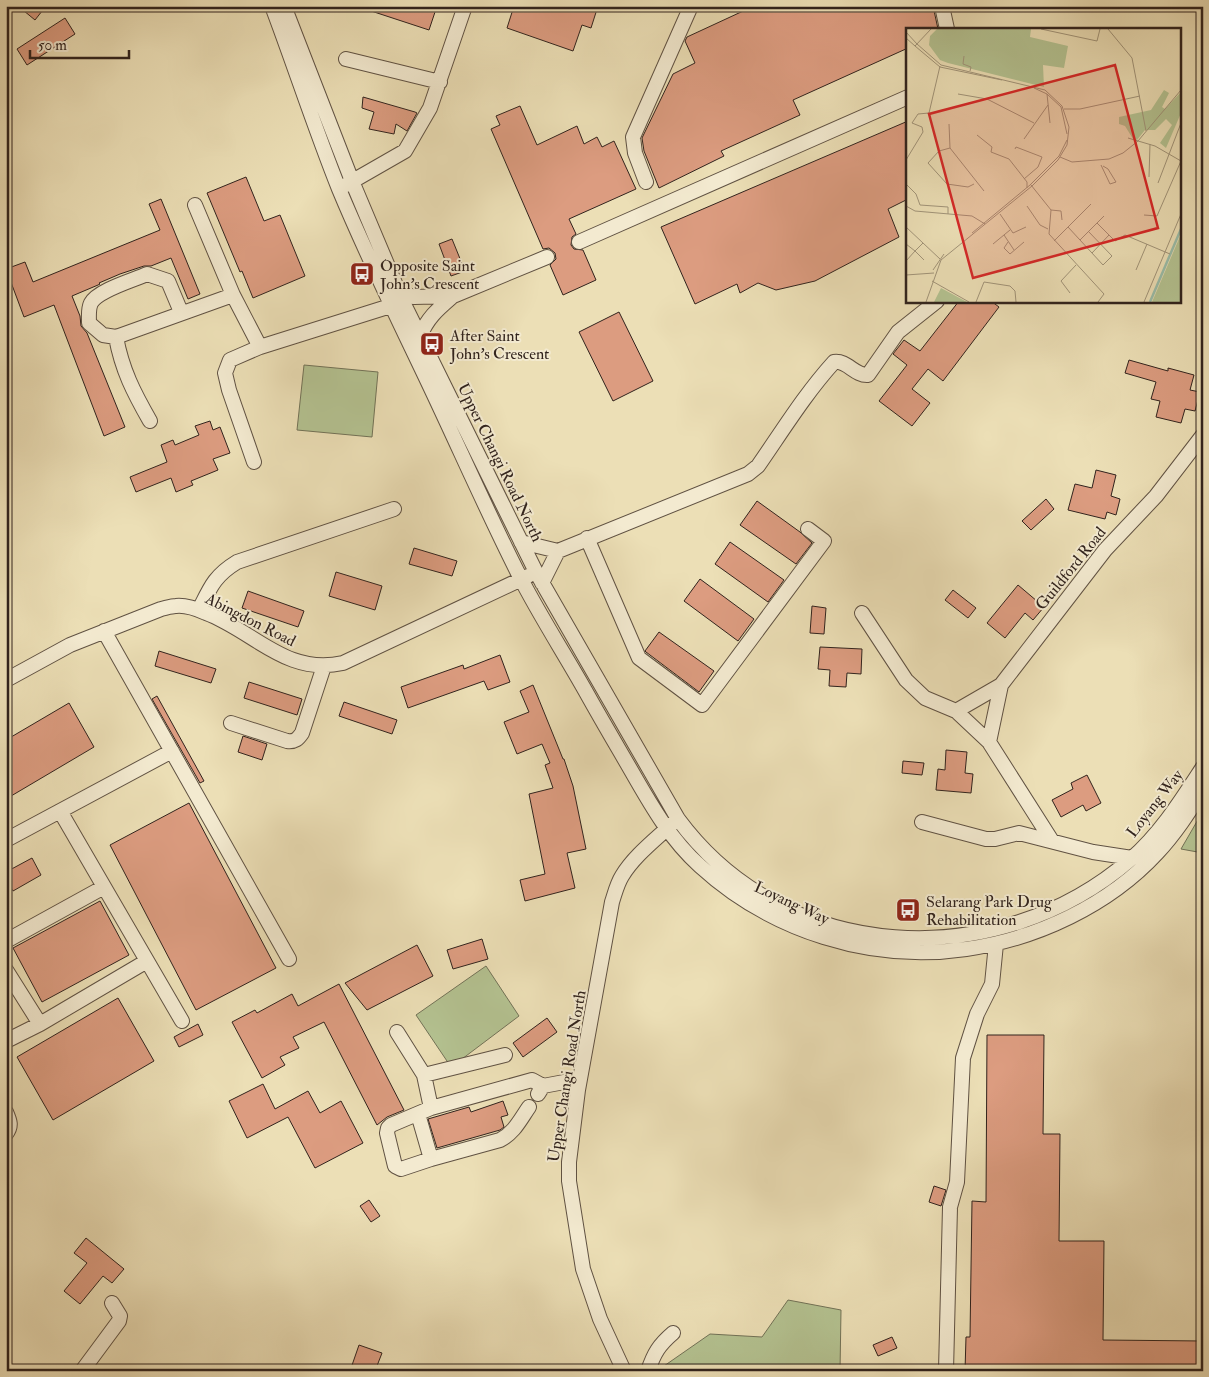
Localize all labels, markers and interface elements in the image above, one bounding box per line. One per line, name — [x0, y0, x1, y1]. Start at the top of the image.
scale bar — [30, 28, 129, 60]
inset map — [906, 28, 1182, 302]
text: 50 m — [38, 36, 67, 55]
place label: Opposite Saint John's Crescent — [379, 256, 479, 295]
bus stop icon: Opposite Saint John's Crescent — [349, 261, 375, 287]
place label: After Saint John's Crescent — [449, 326, 549, 365]
bus stop icon: After Saint John's Crescent — [419, 331, 445, 357]
street label: Upper Changi Road North — [452, 380, 547, 546]
street label: Guildford Road — [1031, 523, 1110, 614]
street label: Abingdon Road — [201, 588, 299, 651]
street label: Loyang Way — [1122, 765, 1188, 842]
street label: Loyang Way — [751, 877, 833, 929]
place label: Selarang Park Drug Rehabilitation — [926, 892, 1053, 930]
bus stop icon: Selarang Park Drug Rehabilitation — [895, 897, 921, 923]
street label: Upper Changi Road North — [544, 988, 592, 1164]

